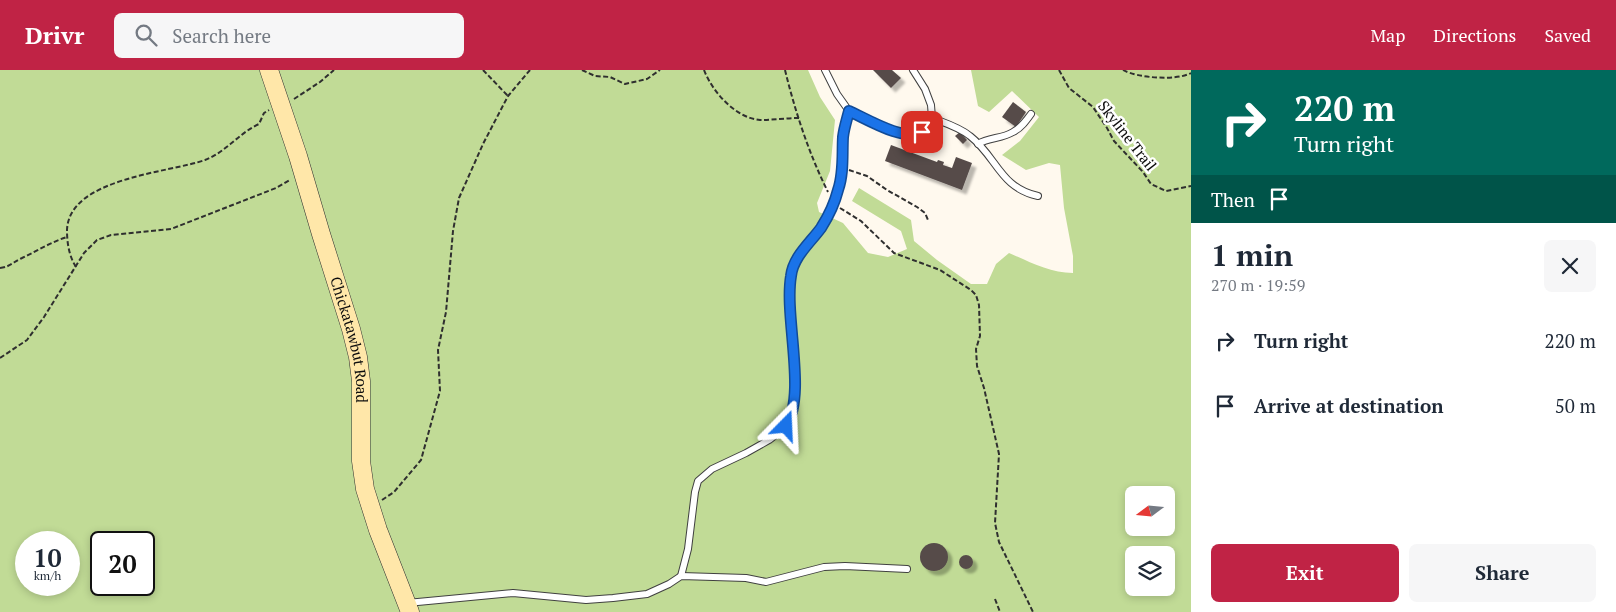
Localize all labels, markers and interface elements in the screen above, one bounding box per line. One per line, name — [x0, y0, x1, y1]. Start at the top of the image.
search box — [114, 13, 464, 58]
text: Drivr — [25, 19, 84, 51]
icon: search — [132, 21, 160, 49]
text: Search here — [172, 23, 271, 48]
text: Map — [1370, 23, 1405, 47]
text: Directions — [1433, 23, 1516, 47]
text: Saved — [1544, 23, 1591, 47]
text: 220 m — [1294, 85, 1395, 131]
icon: right — [1211, 90, 1276, 155]
street label: Skyline Trail — [1094, 96, 1161, 175]
pin — [901, 111, 943, 153]
icon: arrive — [908, 118, 936, 146]
text: Turn right — [1294, 129, 1394, 158]
icon: arrive — [1265, 185, 1293, 213]
text: Then — [1211, 187, 1255, 212]
text: 1 min — [1211, 235, 1293, 275]
button: close — [1544, 240, 1596, 292]
street label: Chickatawbut Road — [326, 274, 372, 403]
text: 270 m · 19:59 — [1211, 274, 1305, 296]
icon: right — [1211, 327, 1239, 355]
text: Turn right — [1254, 328, 1348, 353]
text: 220 m — [1545, 328, 1596, 353]
icon: arrive — [1211, 392, 1239, 420]
text: Arrive at destination — [1254, 393, 1443, 418]
text: 50 m — [1555, 393, 1596, 418]
position arrow — [759, 399, 811, 451]
north arrow — [1125, 486, 1175, 536]
map controls — [1125, 486, 1175, 596]
speed limit sign: 20 — [90, 531, 155, 596]
text: 10 — [33, 541, 62, 574]
button: Exit — [1211, 544, 1399, 602]
button: Share — [1409, 544, 1596, 602]
button: layers — [1125, 546, 1175, 596]
text: km/h — [34, 568, 61, 583]

